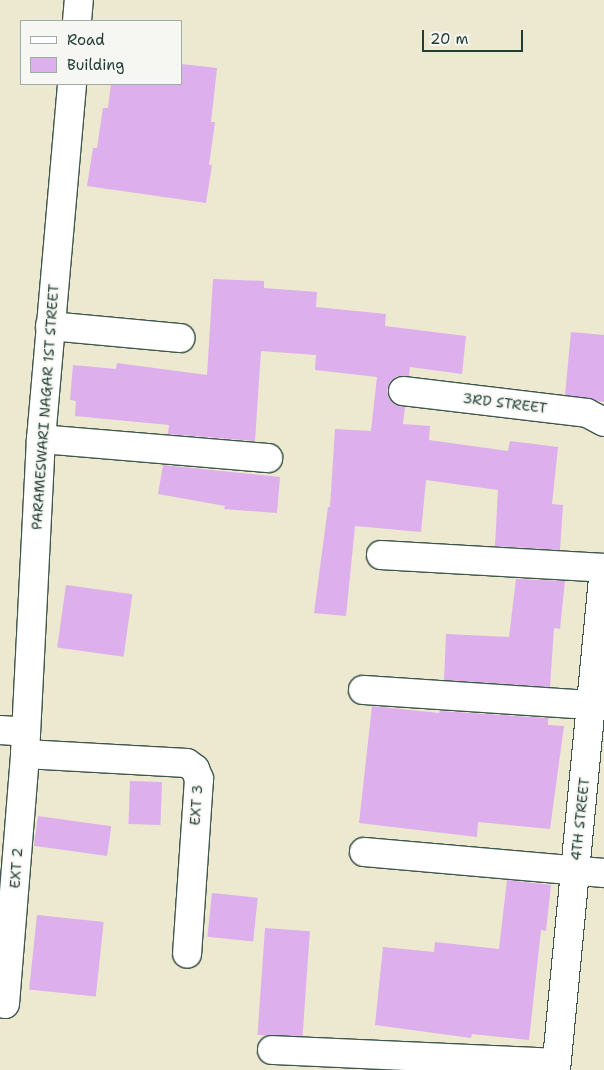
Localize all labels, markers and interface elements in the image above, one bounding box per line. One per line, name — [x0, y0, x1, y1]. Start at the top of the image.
legend — [20, 20, 182, 85]
scale bar — [424, 20, 525, 52]
text: 20 m — [430, 29, 469, 49]
text: Road — [67, 30, 105, 50]
text: Building — [67, 55, 124, 75]
street label: PARAMESWARI NAGAR 1ST STREET — [28, 284, 62, 530]
street label: 3RD STREET — [462, 389, 548, 417]
street label: 4TH STREET — [567, 777, 593, 861]
street label: EXT 3 — [186, 784, 206, 826]
street label: EXT 2 — [6, 847, 26, 889]

